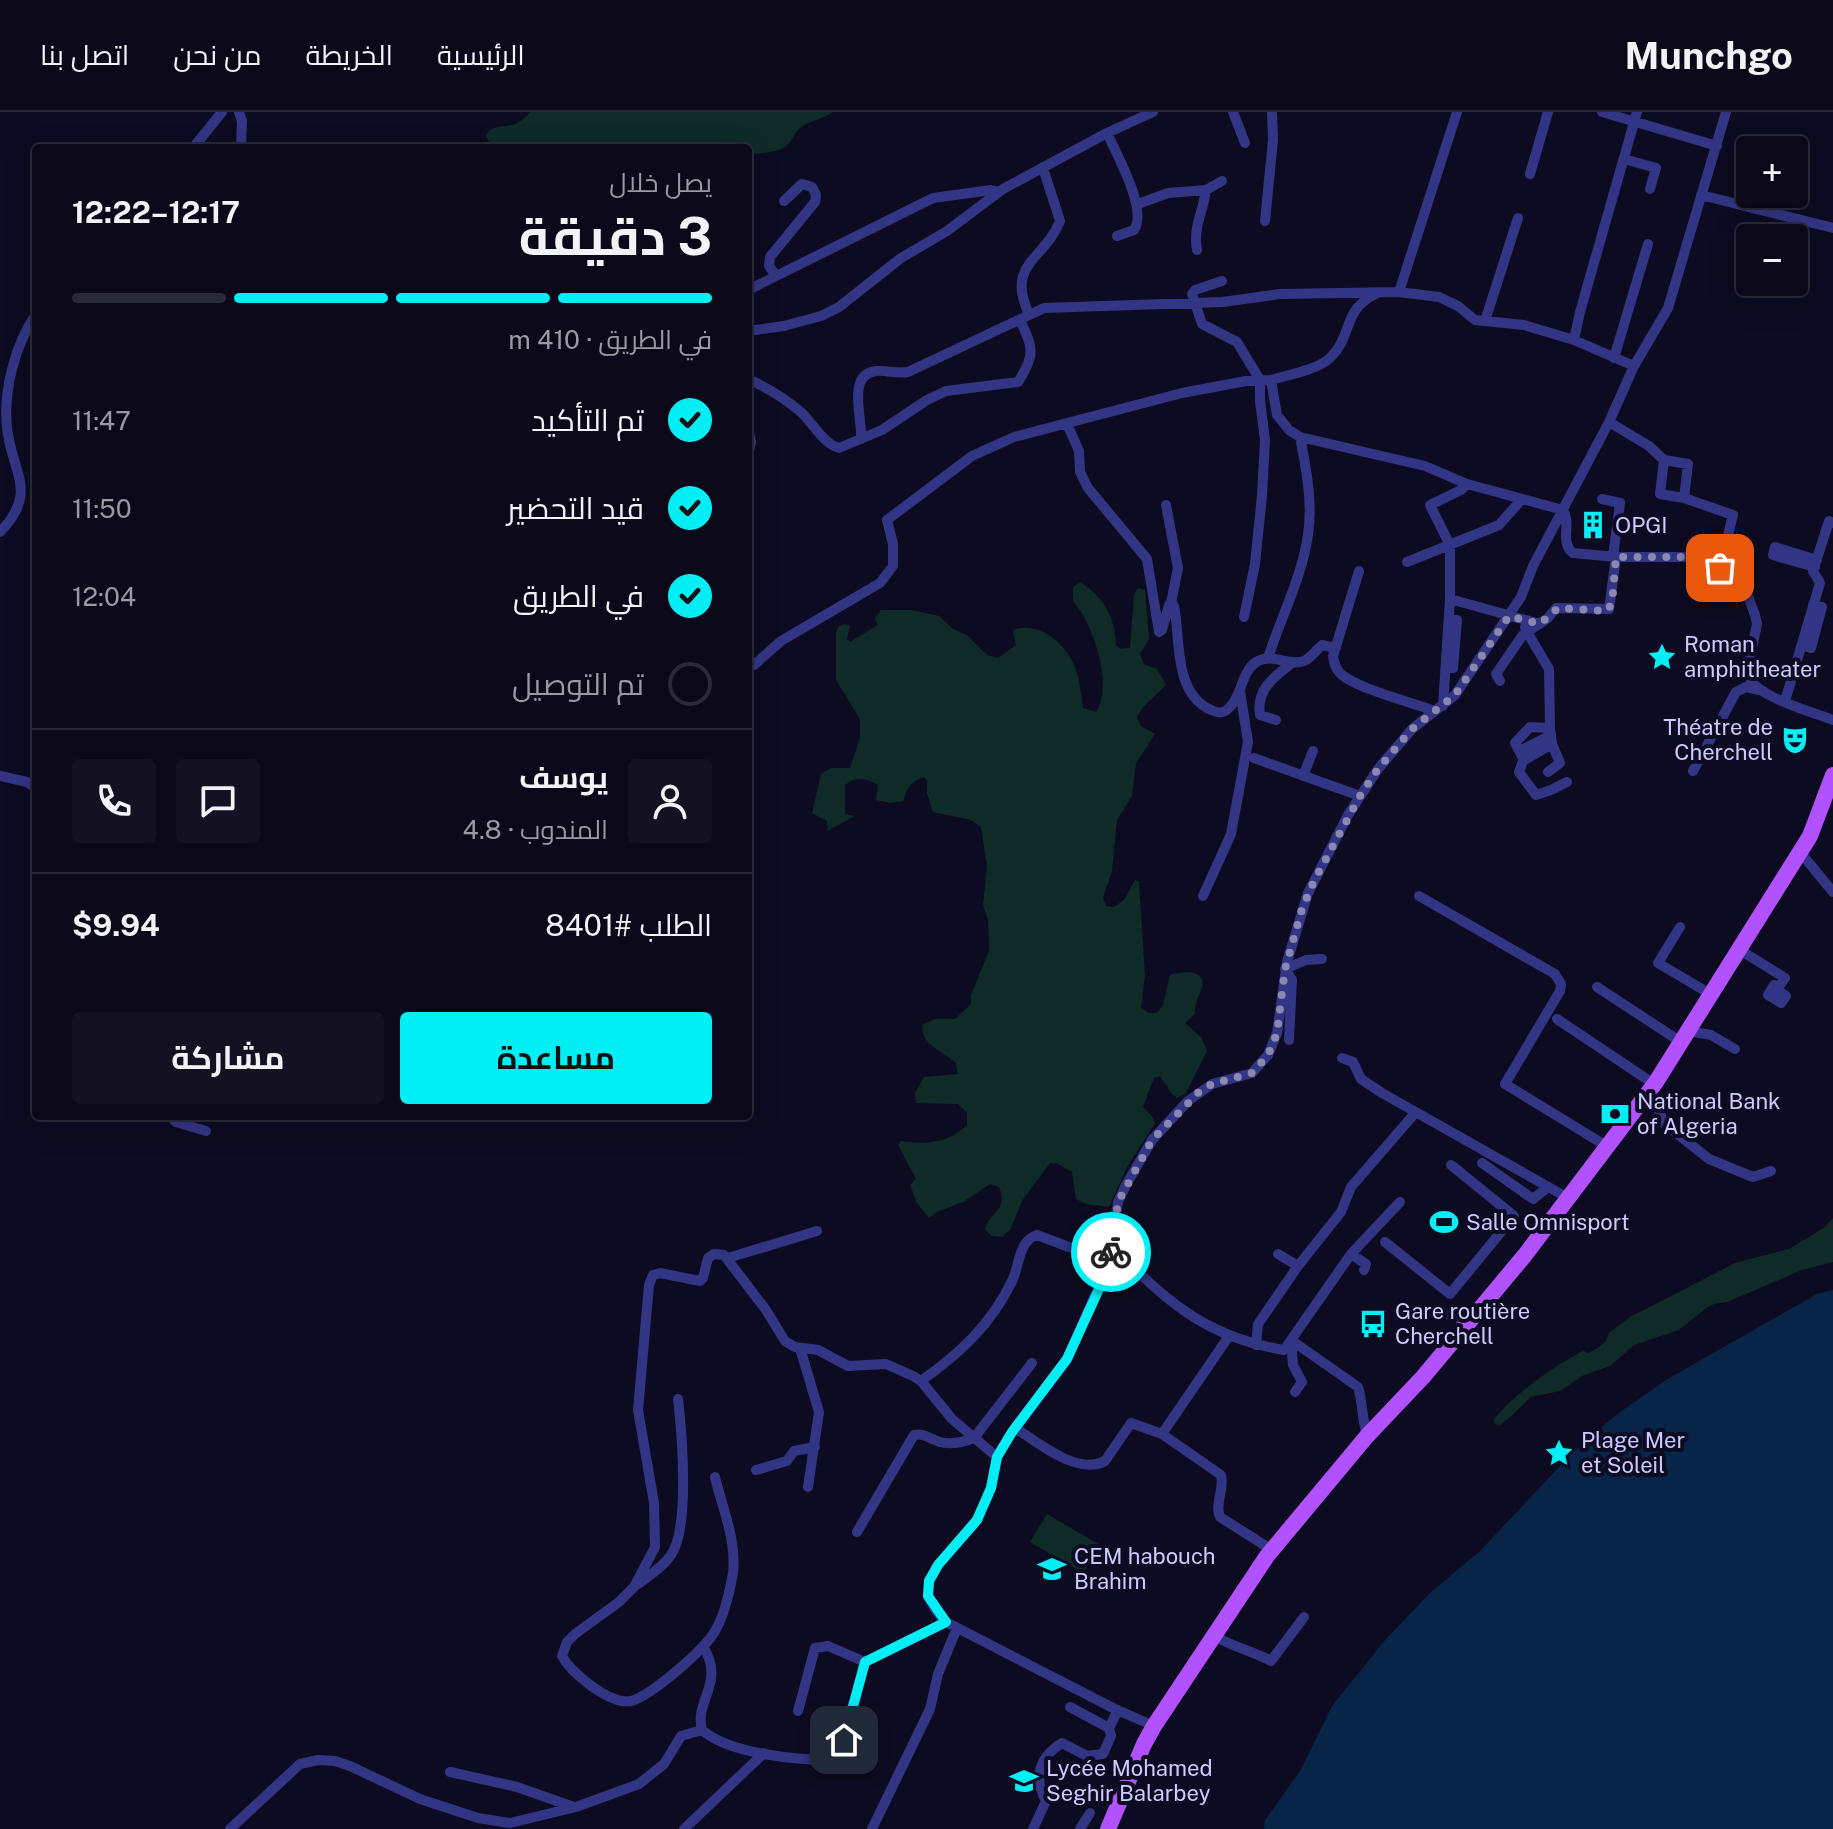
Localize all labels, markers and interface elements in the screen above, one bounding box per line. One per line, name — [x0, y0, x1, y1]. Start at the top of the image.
text: Munchgo — [1624, 33, 1793, 78]
text: اتصل بنا — [40, 38, 129, 71]
text: من نحن — [173, 38, 262, 71]
text: الخريطة — [306, 38, 393, 71]
text: الرئيسية — [437, 38, 525, 71]
map controls — [1736, 136, 1808, 296]
button: + — [1736, 136, 1808, 208]
text: يصل خلال — [609, 167, 712, 198]
text: 12:17–12:22 — [72, 194, 240, 230]
text: 3 دقيقة — [519, 206, 712, 267]
button: − — [1736, 224, 1808, 296]
text: في الطريق · 410 m — [508, 324, 712, 355]
icon: check — [668, 398, 712, 442]
text: تم التأكيد — [531, 402, 644, 438]
text: 11:47 — [72, 405, 131, 436]
icon: check — [668, 486, 712, 530]
text: قيد التحضير — [507, 490, 644, 526]
text: 11:50 — [72, 493, 132, 524]
building icon: OPGI — [1578, 510, 1608, 540]
place label: OPGI — [1615, 512, 1668, 538]
pin — [1686, 534, 1754, 602]
icon: bag — [1698, 546, 1742, 590]
icon: check — [668, 574, 712, 618]
text: في الطريق — [513, 578, 644, 614]
text: 12:04 — [72, 581, 136, 612]
place label: Roman amphitheater — [1684, 631, 1821, 682]
place icon: Roman amphitheater — [1647, 642, 1677, 672]
text: تم التوصيل — [512, 666, 644, 702]
place label: Théatre de Cherchell — [1663, 714, 1773, 765]
theatre icon: Théatre de Cherchell — [1780, 725, 1810, 755]
button: phone — [72, 759, 156, 843]
button: chat — [176, 759, 260, 843]
text: يوسف — [519, 759, 608, 795]
button: person — [628, 759, 712, 843]
text: المندوب · 4.8 — [463, 814, 608, 845]
text: $9.94 — [72, 907, 160, 943]
text: الطلب #8401 — [545, 907, 712, 943]
button: مشاركة — [72, 1012, 384, 1104]
button: مساعدة — [400, 1012, 712, 1104]
place label: National Bank of Algeria — [1637, 1088, 1780, 1139]
bank icon: National Bank of Algeria — [1600, 1099, 1630, 1129]
sports icon: Salle Omnisport — [1429, 1207, 1459, 1237]
place label: Salle Omnisport — [1466, 1209, 1630, 1235]
courier — [1071, 1212, 1151, 1292]
icon: bike — [1089, 1230, 1133, 1274]
place label: Gare routière Cherchell — [1395, 1298, 1530, 1349]
bus stop icon: Gare routière Cherchell — [1358, 1309, 1388, 1339]
place label: Plage Mer et Soleil — [1581, 1427, 1685, 1478]
place icon: Plage Mer et Soleil — [1544, 1438, 1574, 1468]
place label: CEM habouch Brahim — [1074, 1543, 1215, 1594]
school or university icon: CEM habouch Brahim — [1037, 1554, 1067, 1584]
pin — [810, 1706, 878, 1774]
icon: home — [822, 1718, 866, 1762]
place label: Lycée Mohamed Seghir Balarbey — [1046, 1755, 1213, 1806]
school or university icon: Lycée Mohamed Seghir Balarbey — [1009, 1766, 1039, 1796]

